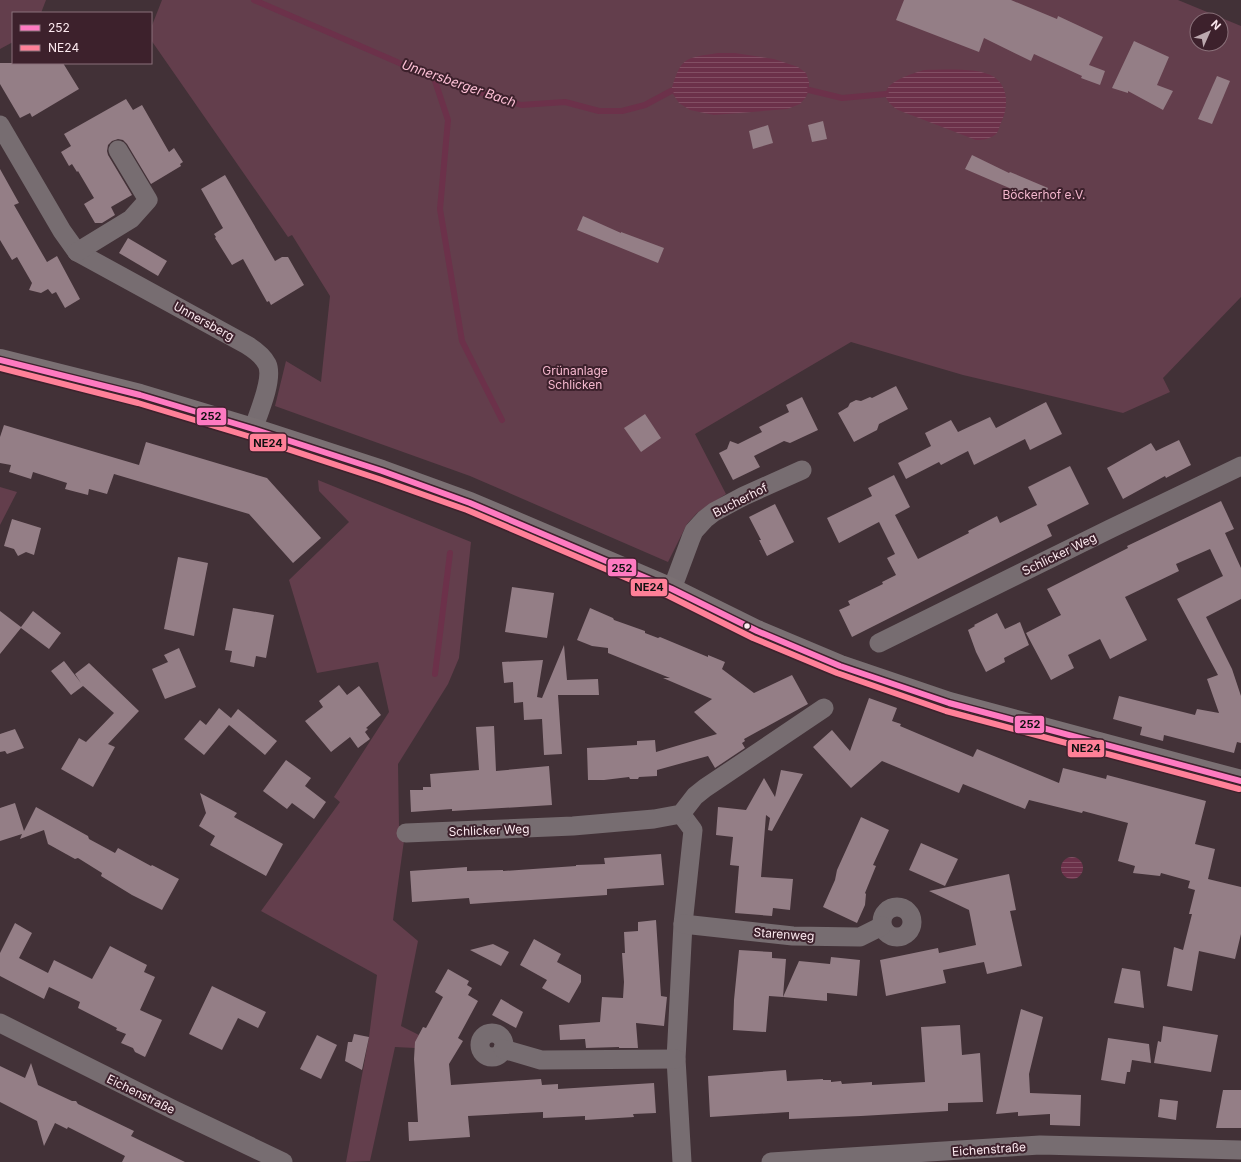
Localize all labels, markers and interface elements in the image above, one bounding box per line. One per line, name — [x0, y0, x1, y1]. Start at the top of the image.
legend — [12, 12, 152, 64]
north arrow — [1189, 12, 1229, 52]
text: N — [1208, 17, 1224, 33]
text: 252 — [48, 20, 70, 35]
text: NE24 — [48, 40, 79, 55]
water label: Unnersberger Bach — [400, 56, 519, 110]
park label: Böckerhof e.V. — [1002, 187, 1086, 202]
street label: Unnersberg — [171, 298, 237, 344]
park label: Grünanlage Schlicken — [542, 363, 608, 392]
line badge: 252 — [196, 407, 227, 426]
text: 252 — [201, 409, 222, 423]
line badge: NE24 — [249, 433, 287, 452]
text: NE24 — [253, 436, 283, 450]
street label: Bucherhof — [710, 480, 770, 520]
street label: Schlicker Weg — [1019, 529, 1099, 579]
line badge: 252 — [607, 558, 637, 577]
text: 252 — [612, 561, 633, 575]
line badge: NE24 — [630, 578, 668, 597]
text: NE24 — [634, 580, 664, 594]
unlabelled marker — [742, 621, 752, 631]
line badge: 252 — [1014, 715, 1045, 734]
text: 252 — [1020, 717, 1041, 731]
line badge: NE24 — [1067, 739, 1105, 758]
text: NE24 — [1071, 741, 1101, 755]
street label: Schlicker Weg — [448, 821, 530, 839]
street label: Starenweg — [753, 924, 815, 944]
street label: Eichenstraße — [104, 1071, 178, 1117]
street label: Eichenstraße — [952, 1139, 1026, 1159]

